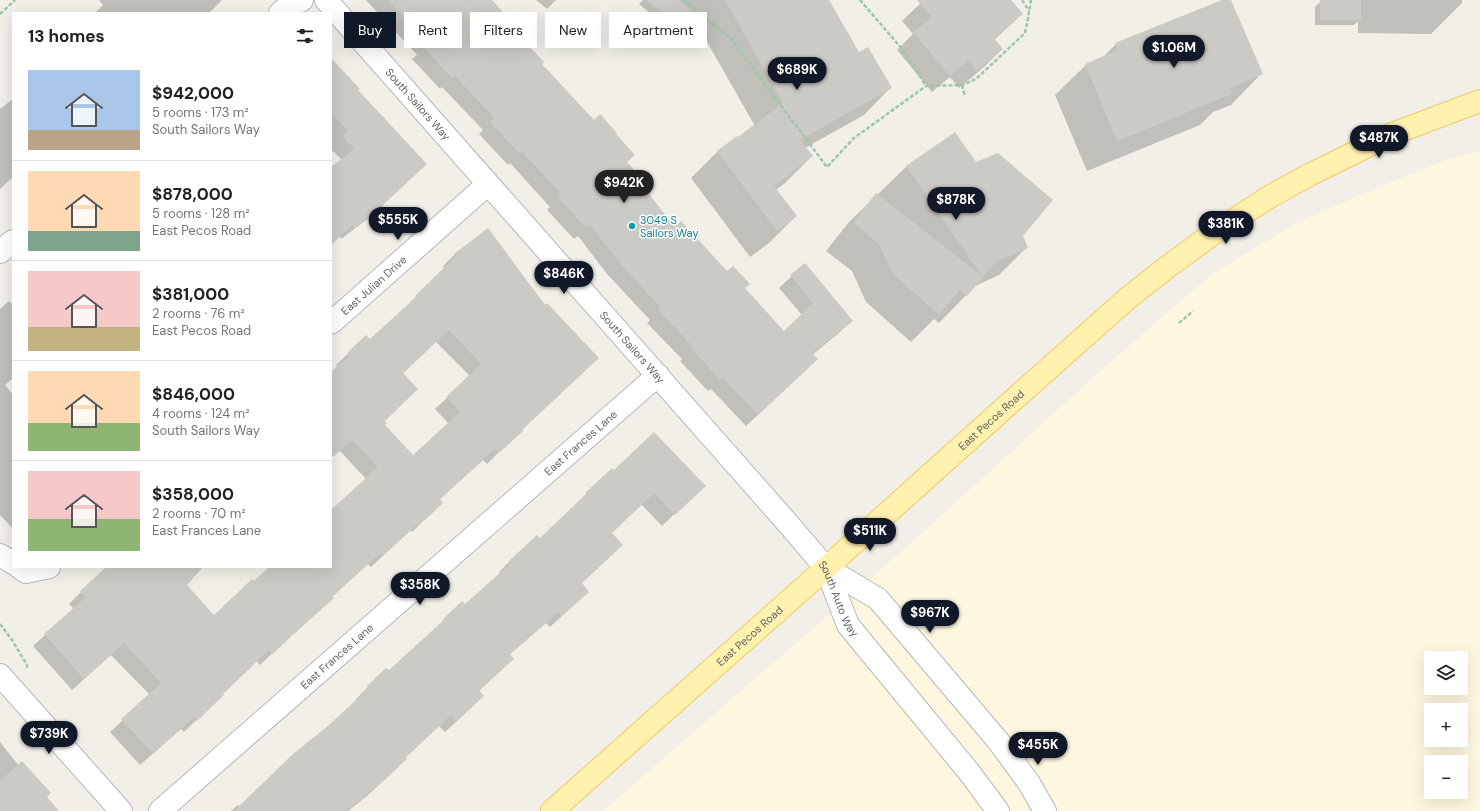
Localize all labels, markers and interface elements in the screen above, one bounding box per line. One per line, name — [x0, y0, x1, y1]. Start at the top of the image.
chip: Buy — [344, 12, 396, 48]
chip: Rent — [404, 12, 462, 48]
chip: Filters — [470, 12, 537, 48]
chip: New — [545, 12, 601, 48]
chip: Apartment — [609, 12, 707, 48]
text: 13 homes — [28, 25, 105, 47]
icon: filters — [294, 25, 316, 47]
pin: $1.06M — [1141, 35, 1207, 69]
text: $1.06M — [1152, 39, 1196, 56]
pin: $689K — [769, 57, 825, 91]
text: $689K — [777, 61, 817, 78]
street label: South Sailors Way — [382, 65, 453, 143]
text: $942,000 — [152, 82, 234, 104]
icon: home — [60, 86, 108, 134]
text: 5 rooms · 173 m² — [152, 104, 249, 121]
text: South Sailors Way — [152, 121, 260, 138]
pin: $487K — [1351, 125, 1407, 159]
text: $487K — [1359, 129, 1399, 146]
pin: $942K — [596, 170, 652, 204]
text: $942K — [604, 174, 644, 191]
text: $878,000 — [152, 183, 233, 205]
icon: home — [60, 187, 108, 235]
pin: $878K — [928, 187, 984, 221]
text: $878K — [936, 191, 976, 208]
text: 5 rooms · 128 m² — [152, 205, 250, 222]
pin: $555K — [370, 207, 426, 241]
text: $555K — [378, 211, 418, 228]
pin: $381K — [1198, 211, 1254, 245]
place label: 3049 S Sailors Way — [640, 213, 699, 240]
text: $381K — [1208, 215, 1244, 232]
marker: 3049 S Sailors Way — [627, 221, 637, 231]
text: East Pecos Road — [152, 222, 251, 239]
street label: East Julian Drive — [338, 252, 409, 318]
pin: $846K — [536, 261, 592, 295]
text: $846K — [543, 265, 585, 282]
text: $381,000 — [152, 283, 229, 305]
icon: home — [60, 287, 108, 335]
text: 2 rooms · 76 m² — [152, 305, 245, 322]
street label: South Sailors Way — [597, 308, 668, 386]
text: East Pecos Road — [152, 322, 251, 339]
text: $846,000 — [152, 383, 235, 405]
icon: home — [60, 387, 108, 435]
street label: East Pecos Road — [955, 387, 1027, 453]
text: 4 rooms · 124 m² — [152, 405, 249, 422]
street label: East Frances Lane — [541, 407, 620, 478]
text: South Sailors Way — [152, 422, 260, 439]
text: $358,000 — [152, 483, 234, 505]
icon: home — [60, 487, 108, 535]
text: 2 rooms · 70 m² — [152, 505, 246, 522]
pin: $511K — [842, 518, 898, 552]
text: East Frances Lane — [152, 522, 261, 539]
text: $511K — [853, 522, 887, 539]
street label: South Auto Way — [816, 558, 862, 640]
pin: $358K — [392, 572, 448, 606]
text: $358K — [400, 576, 440, 593]
pin: $967K — [902, 600, 958, 634]
street label: East Pecos Road — [713, 603, 786, 669]
text: $967K — [910, 604, 950, 621]
street label: East Frances Lane — [297, 620, 376, 692]
map controls — [1424, 651, 1468, 799]
button: layers — [1424, 651, 1468, 695]
button: + — [1424, 703, 1468, 747]
pin: $739K — [21, 721, 77, 755]
text: $739K — [30, 725, 68, 742]
pin: $455K — [1010, 732, 1066, 766]
text: $455K — [1018, 736, 1058, 753]
button: − — [1424, 755, 1468, 799]

